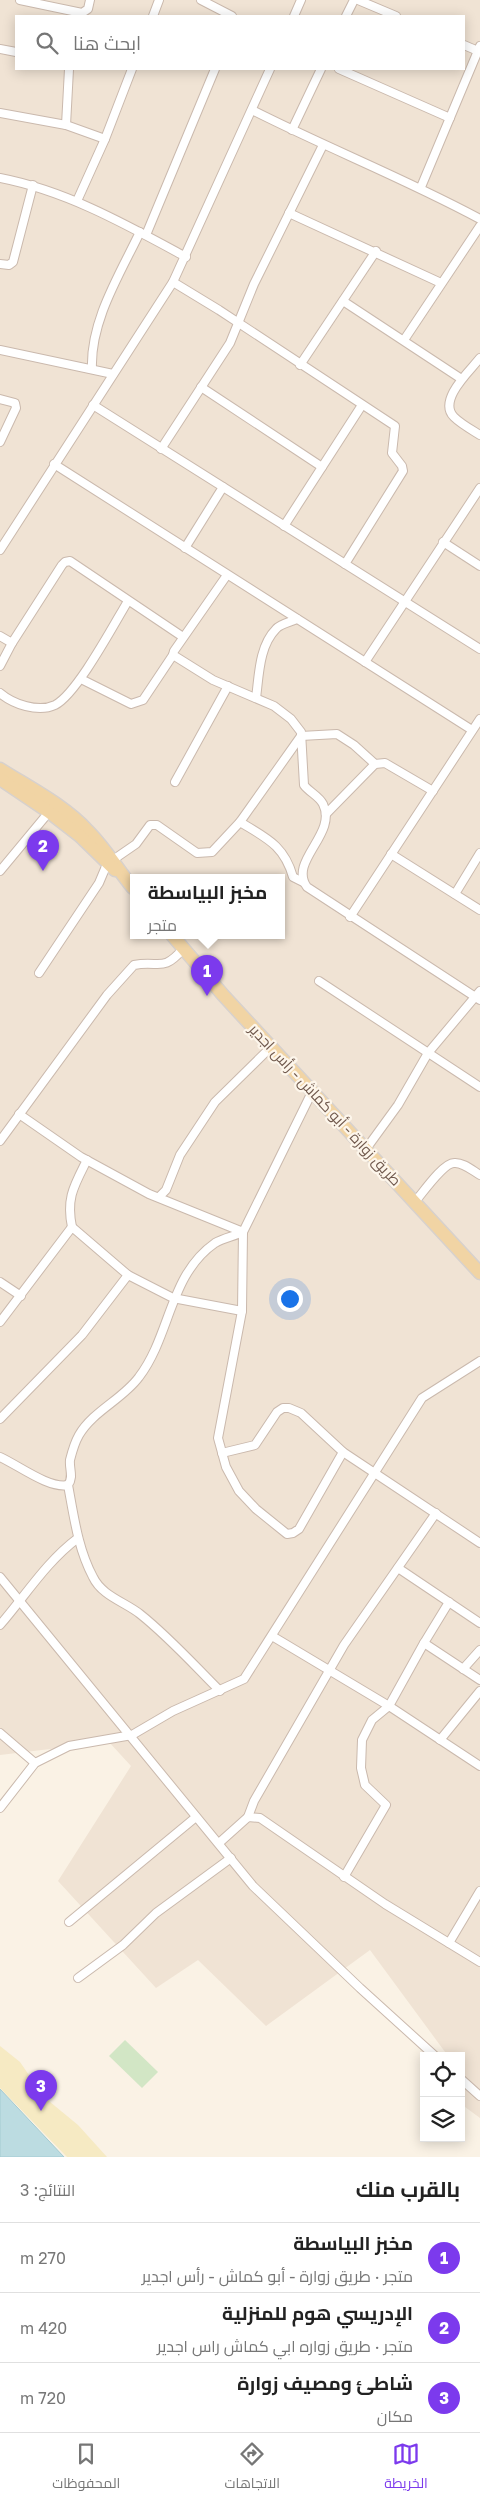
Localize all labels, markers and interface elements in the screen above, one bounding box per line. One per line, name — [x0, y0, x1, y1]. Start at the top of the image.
search box — [15, 15, 465, 70]
icon: search — [33, 29, 61, 57]
text: ابحث هنا — [73, 31, 141, 54]
pin: 2 — [27, 830, 59, 871]
popup — [130, 874, 285, 939]
text: مخبز البياسطة — [148, 880, 267, 903]
text: متجر — [148, 915, 177, 935]
pin: 1 — [191, 955, 223, 996]
street label: طريق زوارة - أبو كماش - رأس اجدير — [244, 1019, 406, 1190]
your location — [277, 1286, 303, 1312]
map controls — [420, 2052, 465, 2142]
button: locate — [420, 2052, 465, 2097]
pin: 3 — [25, 2070, 57, 2111]
button: layers — [420, 2097, 465, 2142]
text: بالقرب منك — [356, 2176, 460, 2202]
text: النتائج: 3 — [20, 2180, 75, 2200]
text: مخبز البياسطة — [293, 2231, 413, 2254]
text: 270 m — [20, 2248, 66, 2268]
text: 1 — [440, 2248, 448, 2268]
text: متجر · طريق زوارة - أبو كماش - رأس اجدير — [142, 2266, 413, 2286]
text: الإدريسي هوم للمنزلية — [222, 2301, 413, 2324]
text: 420 m — [20, 2318, 67, 2338]
text: 2 — [439, 2318, 449, 2338]
text: متجر · طريق زواره ابي كماش راس اجدير — [157, 2336, 413, 2356]
text: شاطئ ومصيف زوارة — [237, 2371, 413, 2394]
text: 720 m — [20, 2388, 66, 2408]
text: 3 — [439, 2388, 449, 2408]
text: مكان — [377, 2406, 413, 2426]
tab: المحفوظات — [52, 2440, 120, 2496]
tab: الاتجاهات — [225, 2440, 280, 2496]
tab: الخريطة — [384, 2440, 428, 2496]

